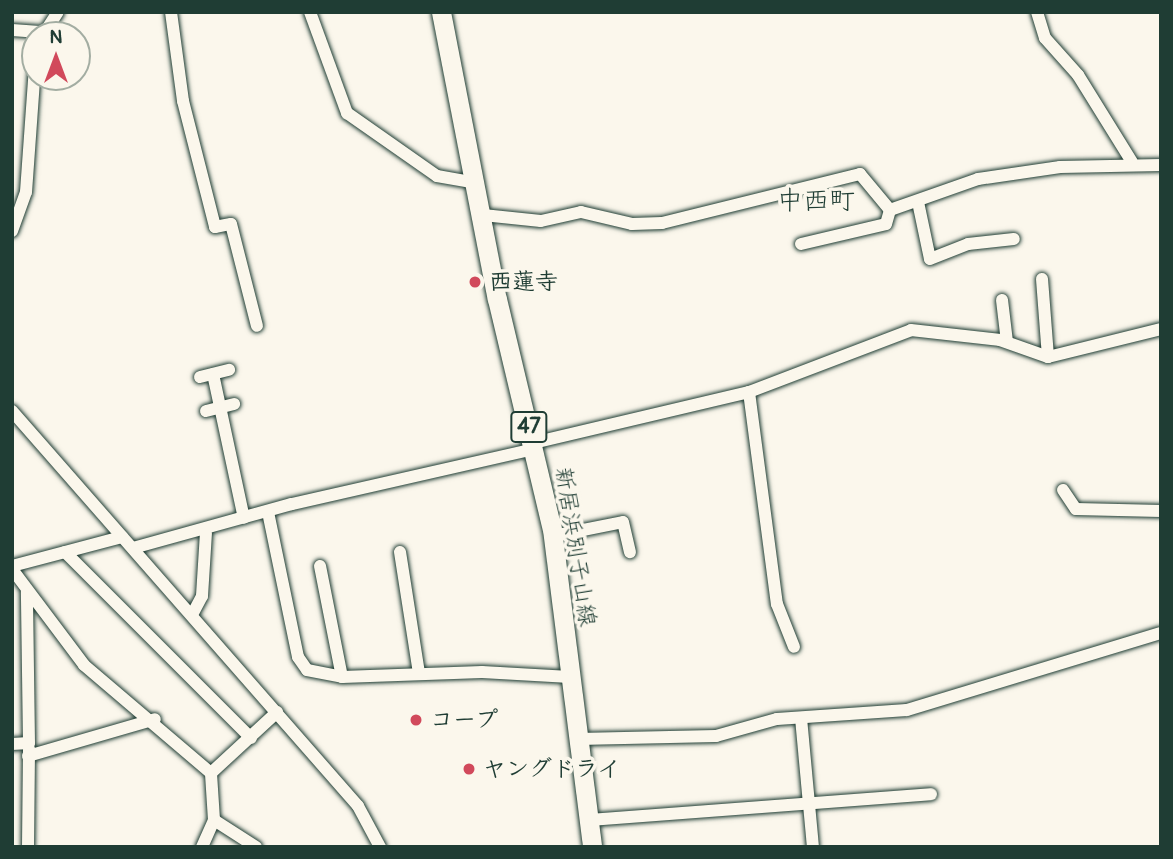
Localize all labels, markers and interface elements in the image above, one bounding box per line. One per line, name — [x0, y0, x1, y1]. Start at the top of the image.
north arrow — [21, 21, 91, 91]
text: N — [50, 25, 62, 49]
district label: 中西町 — [777, 186, 855, 218]
place label: 西蓮寺 — [489, 268, 558, 296]
marker: 西蓮寺 — [467, 274, 483, 290]
road number: 47 — [510, 410, 548, 444]
street label: 新居浜別子山線 — [549, 465, 601, 629]
place label: コープ — [430, 706, 499, 734]
marker: コープ — [408, 712, 424, 728]
place label: ヤングドライ — [483, 755, 621, 783]
marker: ヤングドライ — [461, 761, 477, 777]

